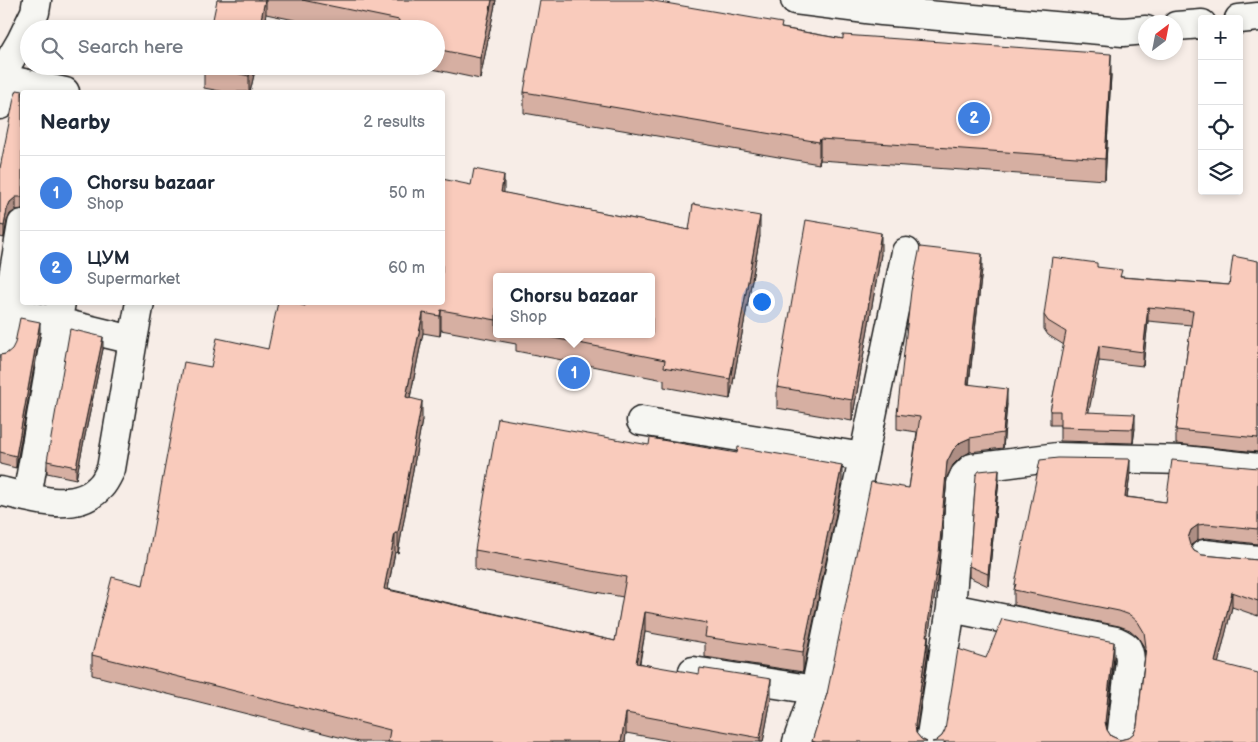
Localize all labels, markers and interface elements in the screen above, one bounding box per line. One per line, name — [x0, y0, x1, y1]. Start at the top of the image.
north arrow — [1138, 15, 1183, 60]
map controls — [1198, 15, 1243, 195]
button: + — [1198, 15, 1243, 60]
search box — [20, 20, 445, 75]
icon: search — [38, 34, 66, 62]
text: Search here — [78, 36, 183, 59]
button: − — [1198, 60, 1243, 105]
pin: 2 — [958, 99, 990, 137]
button: locate — [1198, 105, 1243, 150]
text: Nearby — [40, 110, 110, 135]
text: 2 results — [363, 113, 425, 132]
button: layers — [1198, 150, 1243, 195]
text: Chorsu bazaar — [87, 172, 215, 195]
text: 1 — [53, 184, 59, 203]
text: 50 m — [389, 184, 425, 203]
text: Shop — [87, 195, 124, 214]
text: ЦУМ — [87, 247, 130, 270]
text: 2 — [51, 259, 61, 278]
text: 60 m — [388, 259, 425, 278]
text: Supermarket — [87, 270, 180, 289]
popup — [493, 273, 655, 338]
text: Chorsu bazaar — [510, 285, 638, 308]
your location — [749, 289, 775, 315]
text: Shop — [510, 308, 547, 327]
pin: 1 — [558, 354, 590, 392]

